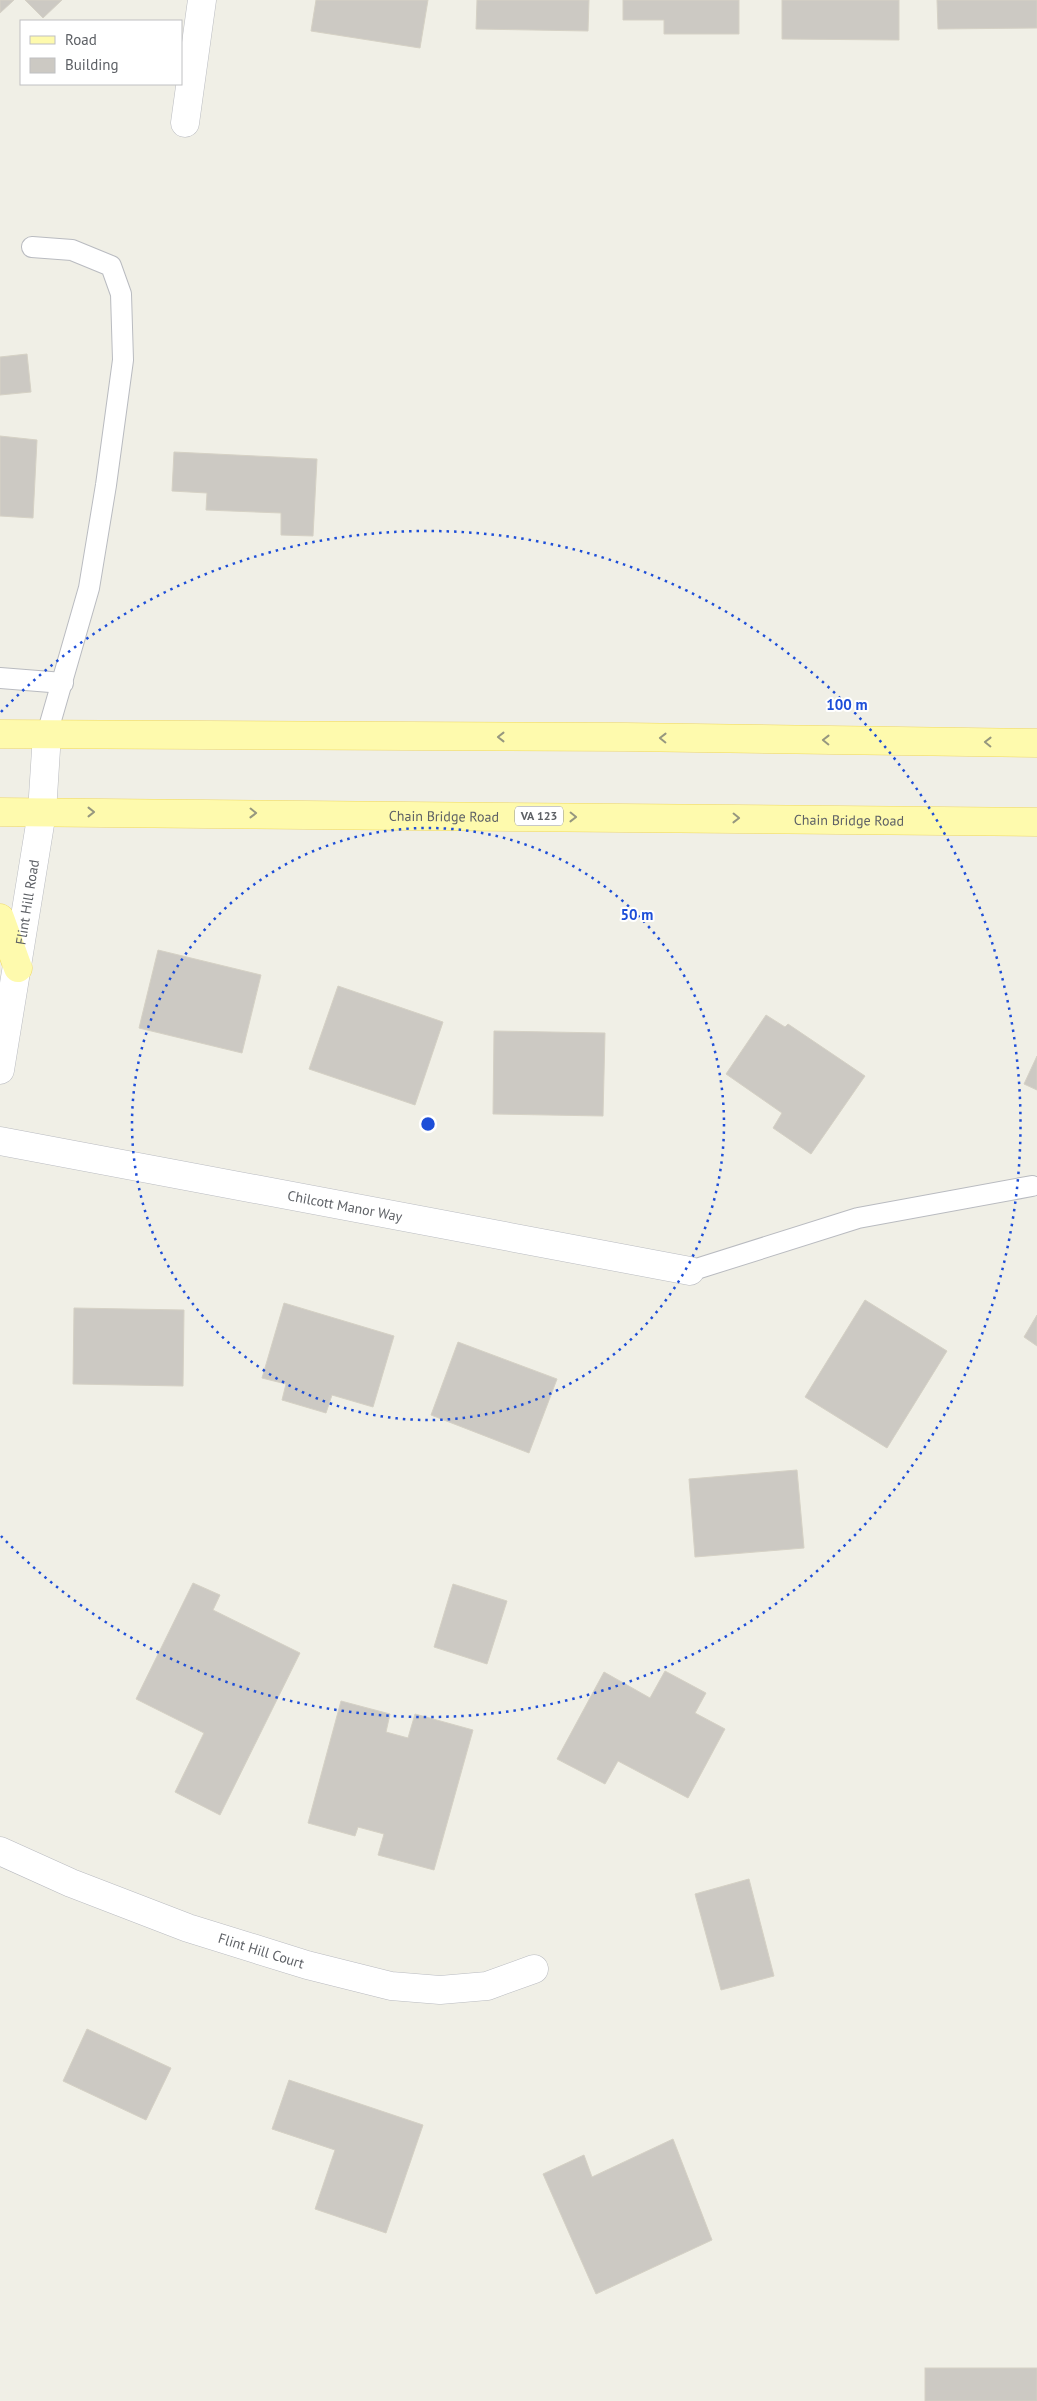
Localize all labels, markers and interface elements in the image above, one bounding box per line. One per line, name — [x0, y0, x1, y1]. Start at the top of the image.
legend — [20, 20, 182, 85]
text: Road — [65, 30, 97, 49]
text: Building — [65, 55, 119, 74]
text: 100 m — [826, 695, 868, 714]
one-way arrow — [497, 731, 505, 742]
one-way arrow — [659, 733, 667, 743]
one-way arrow — [822, 735, 830, 745]
one-way arrow — [984, 737, 992, 747]
road number: VA 123 — [515, 806, 563, 826]
one-way arrow — [87, 807, 95, 817]
street label: Chain Bridge Road — [389, 807, 499, 826]
one-way arrow — [250, 808, 257, 818]
street label: Chain Bridge Road — [794, 811, 904, 830]
one-way arrow — [570, 812, 577, 822]
one-way arrow — [732, 813, 740, 824]
street label: Flint Hill Road — [12, 858, 43, 946]
text: 50 m — [621, 905, 653, 924]
centre of rings — [419, 1115, 437, 1133]
street label: Chilcott Manor Way — [286, 1186, 404, 1226]
street label: Flint Hill Court — [216, 1929, 307, 1973]

